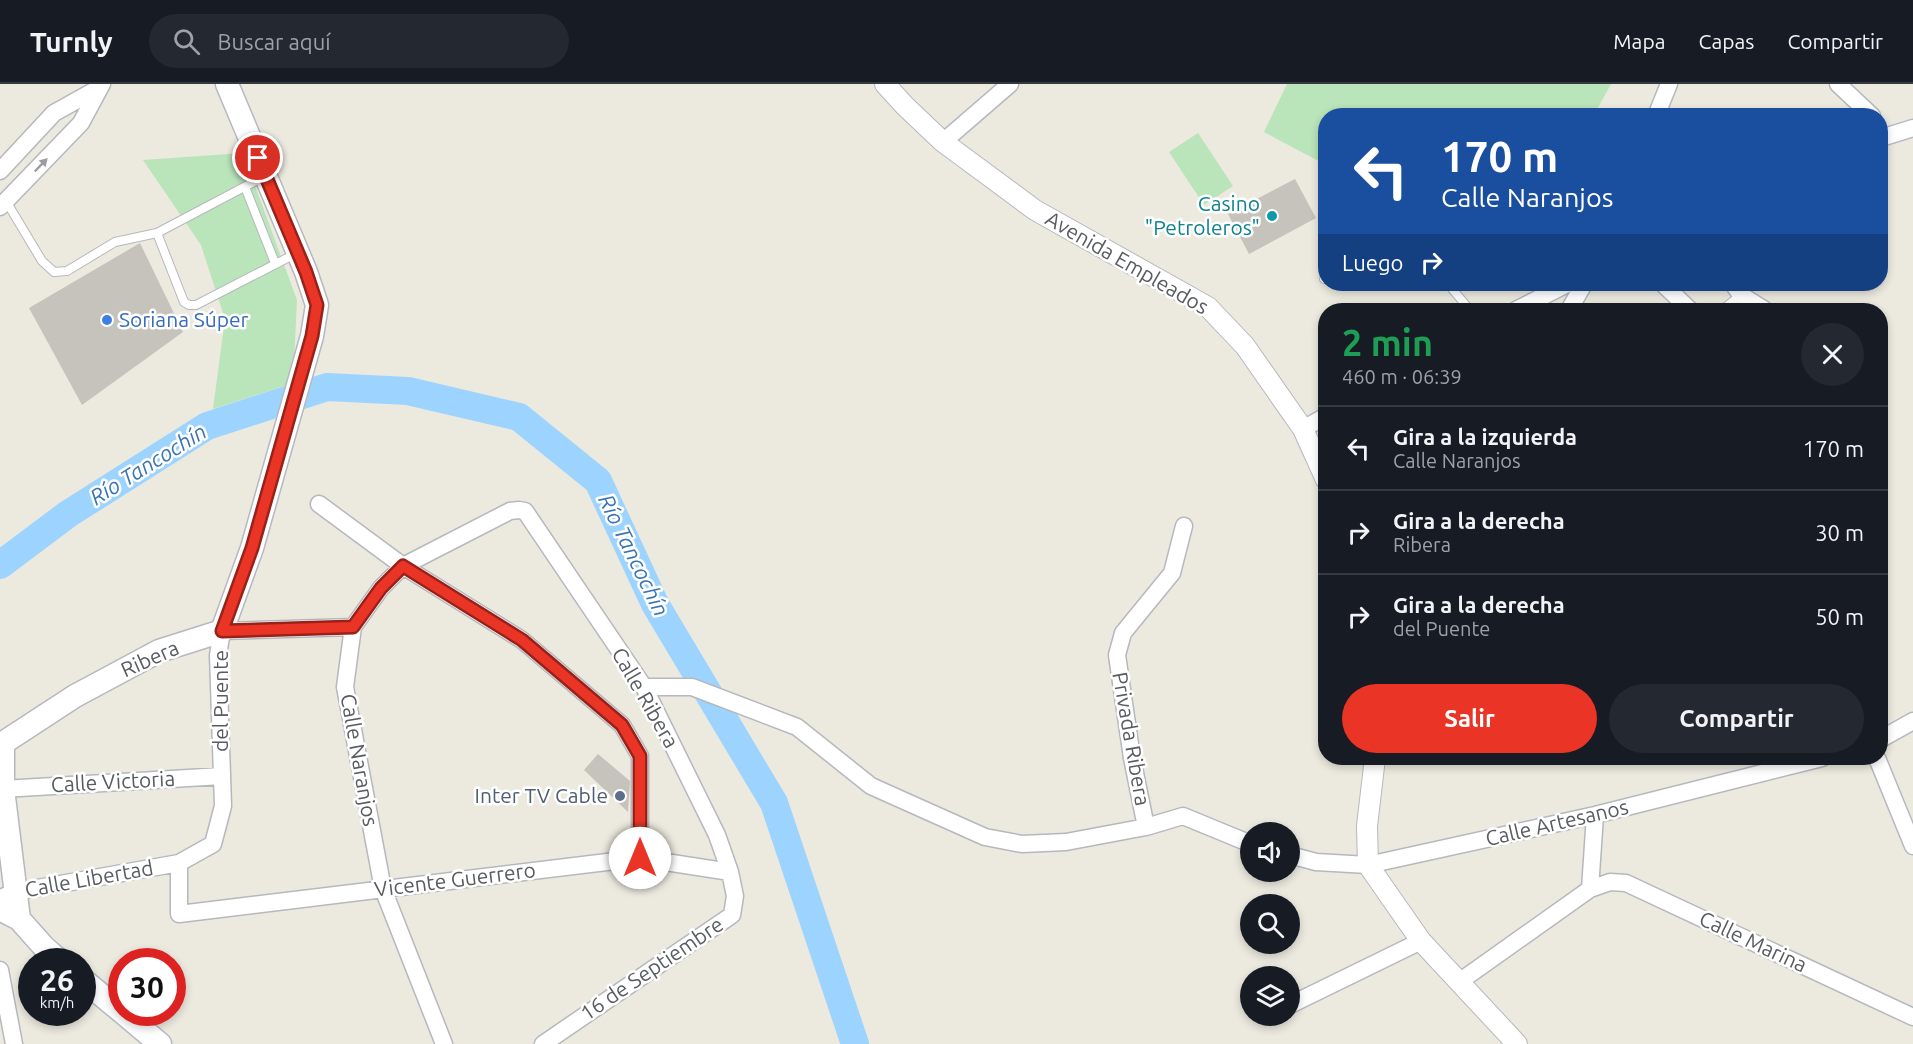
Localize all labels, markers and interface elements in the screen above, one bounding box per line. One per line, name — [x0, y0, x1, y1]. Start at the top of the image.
search box — [149, 14, 569, 68]
icon: search — [170, 25, 203, 58]
text: Turnly — [30, 26, 113, 57]
text: Buscar aquí — [218, 29, 331, 54]
text: Mapa — [1613, 29, 1665, 53]
text: Capas — [1698, 29, 1754, 53]
text: Compartir — [1787, 29, 1883, 53]
pin — [232, 132, 283, 183]
icon: left — [1342, 132, 1420, 210]
text: 170 m — [1441, 133, 1558, 180]
icon: arrive — [241, 141, 274, 174]
one-way arrow — [34, 157, 48, 172]
text: Calle Naranjos — [1441, 182, 1613, 212]
place label: Casino "Petroleros" — [1145, 191, 1260, 239]
street label: Avenida Empleados — [1042, 206, 1213, 319]
marker: Casino "Petroleros" — [1265, 209, 1279, 223]
icon: right — [1415, 246, 1448, 279]
text: Luego — [1342, 250, 1403, 275]
place label: Soriana Súper — [119, 307, 249, 331]
marker: Soriana Súper — [100, 313, 114, 327]
text: 2 min — [1342, 322, 1433, 363]
button: close — [1801, 323, 1864, 386]
text: 460 m · 06:39 — [1342, 365, 1462, 388]
water label: Río Tancochín — [85, 418, 211, 509]
text: Gira a la izquierda — [1393, 424, 1577, 449]
icon: left — [1342, 432, 1375, 465]
text: 170 m — [1803, 436, 1864, 461]
text: Calle Naranjos — [1393, 449, 1521, 472]
water label: Río Tancochín — [594, 490, 675, 620]
text: Gira a la derecha — [1393, 508, 1565, 533]
icon: right — [1342, 516, 1375, 549]
text: 30 m — [1815, 520, 1864, 545]
text: Ribera — [1393, 533, 1451, 556]
text: Gira a la derecha — [1393, 592, 1565, 617]
icon: right — [1342, 600, 1375, 633]
text: 50 m — [1815, 604, 1864, 629]
text: del Puente — [1393, 617, 1490, 640]
street label: Ribera — [117, 635, 182, 681]
street label: Calle Ribera — [607, 643, 684, 752]
street label: del Puente — [208, 650, 232, 752]
street label: Privada Ribera — [1108, 670, 1156, 808]
button: Salir — [1342, 684, 1597, 753]
button: Compartir — [1609, 684, 1864, 753]
street label: Calle Naranjos — [337, 692, 383, 828]
street label: Calle Victoria — [50, 766, 176, 796]
place label: Inter TV Cable — [475, 783, 608, 807]
marker: Inter TV Cable — [613, 789, 627, 803]
street label: Calle Artesanos — [1483, 794, 1631, 850]
map controls — [1240, 822, 1300, 1026]
button: sound — [1240, 822, 1300, 882]
position arrow — [608, 826, 672, 890]
street label: Calle Libertad — [23, 855, 155, 901]
street label: Vicente Guerrero — [373, 857, 537, 901]
button: search — [1240, 894, 1300, 954]
street label: Calle Marina — [1696, 906, 1811, 976]
street label: 16 de Septiembre — [576, 912, 727, 1025]
speed limit sign: 30 — [108, 948, 186, 1026]
text: 26 — [40, 963, 74, 997]
button: layers — [1240, 966, 1300, 1026]
text: km/h — [40, 994, 74, 1011]

